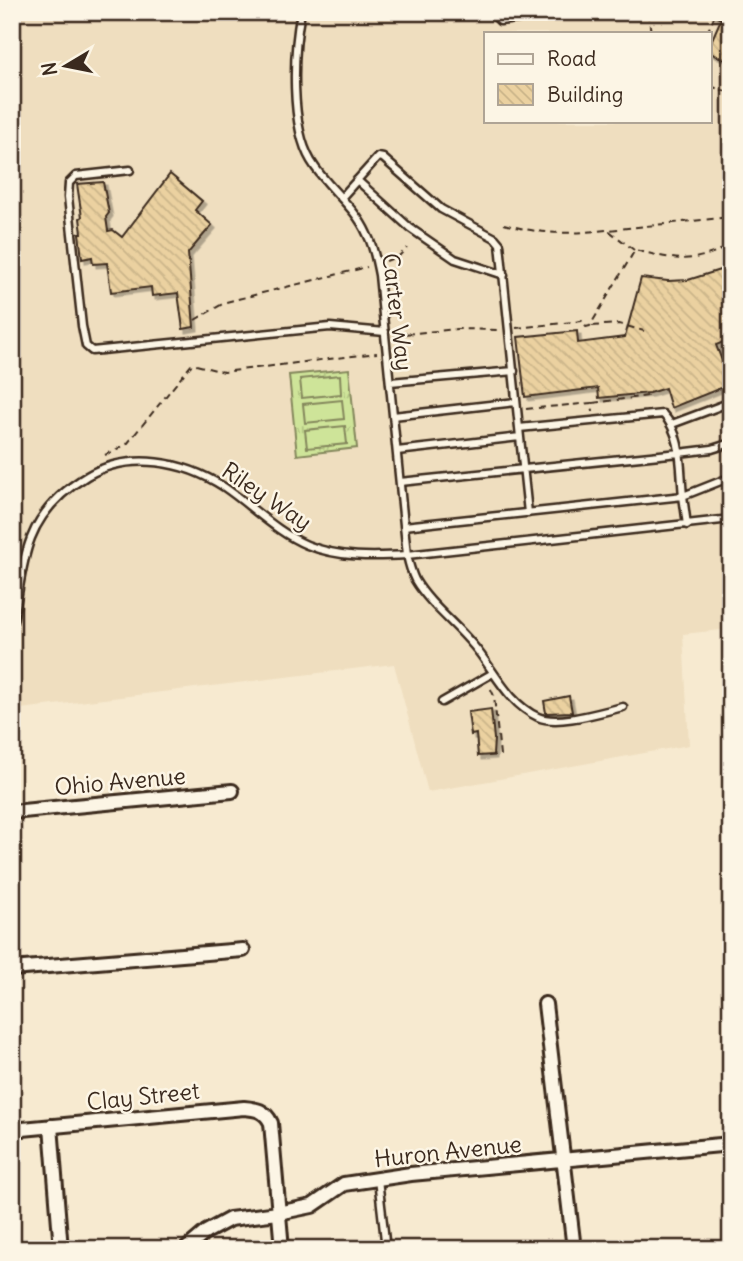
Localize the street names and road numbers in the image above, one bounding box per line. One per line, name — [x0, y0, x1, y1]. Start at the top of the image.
street label: Carter Way — [376, 251, 420, 373]
street label: Riley Way — [217, 455, 317, 537]
street label: Ohio Avenue — [53, 761, 187, 801]
street label: Clay Street — [85, 1076, 201, 1116]
street label: Huron Avenue — [373, 1129, 523, 1173]

